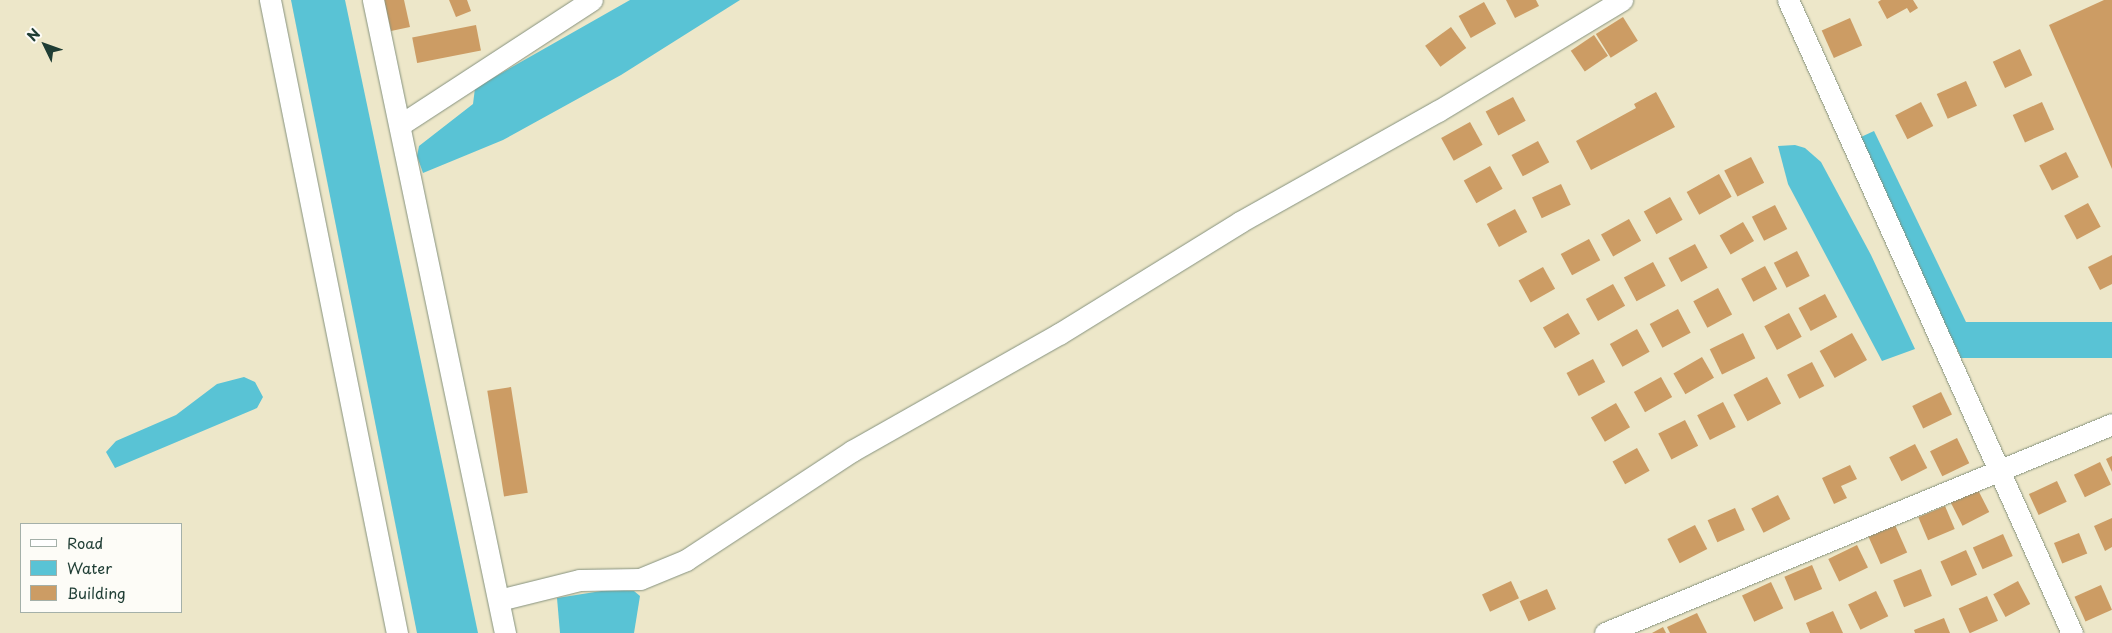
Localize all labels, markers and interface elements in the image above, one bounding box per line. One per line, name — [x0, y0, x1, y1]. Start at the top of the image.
north arrow — [20, 20, 70, 70]
text: N — [22, 23, 45, 46]
legend — [20, 523, 182, 613]
text: Road — [67, 531, 103, 554]
text: Water — [67, 556, 112, 579]
text: Building — [67, 581, 126, 604]

